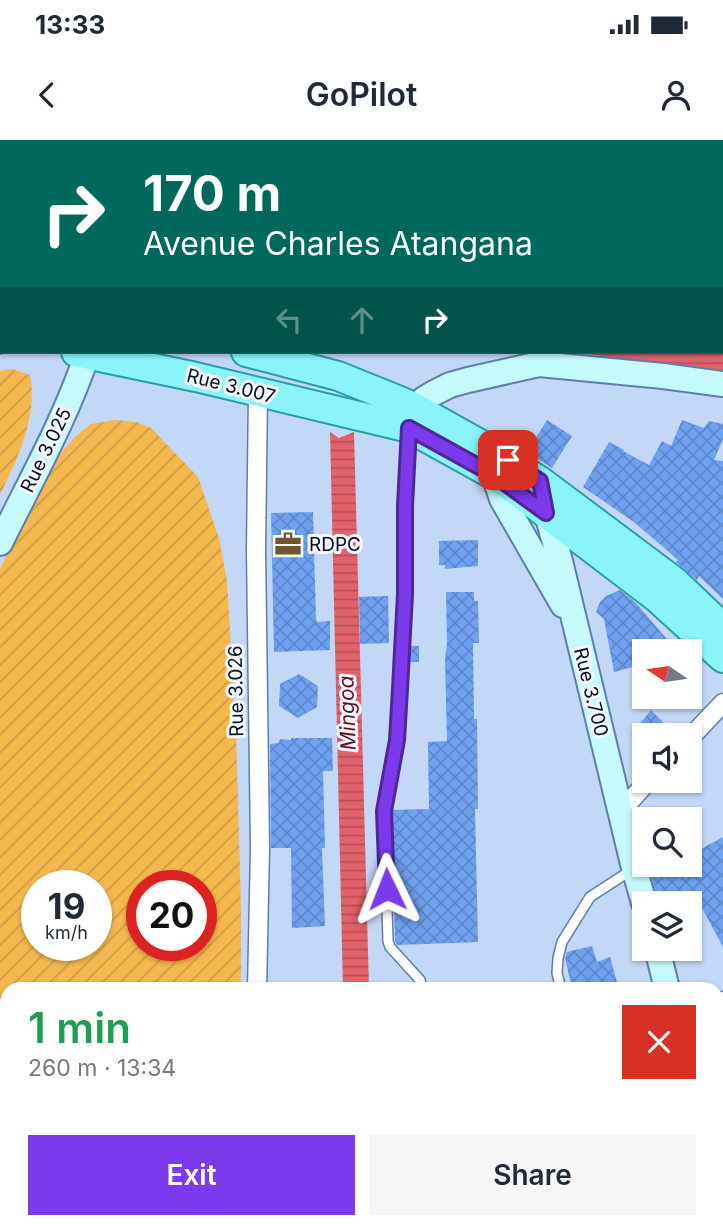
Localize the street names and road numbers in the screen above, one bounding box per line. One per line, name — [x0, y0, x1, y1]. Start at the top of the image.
street label: Rue 3.007 — [184, 364, 278, 408]
street label: Rue 3.025 — [16, 404, 76, 496]
street label: Rue 3.026 — [224, 645, 248, 737]
street label: Rue 3.700 — [569, 645, 613, 739]

